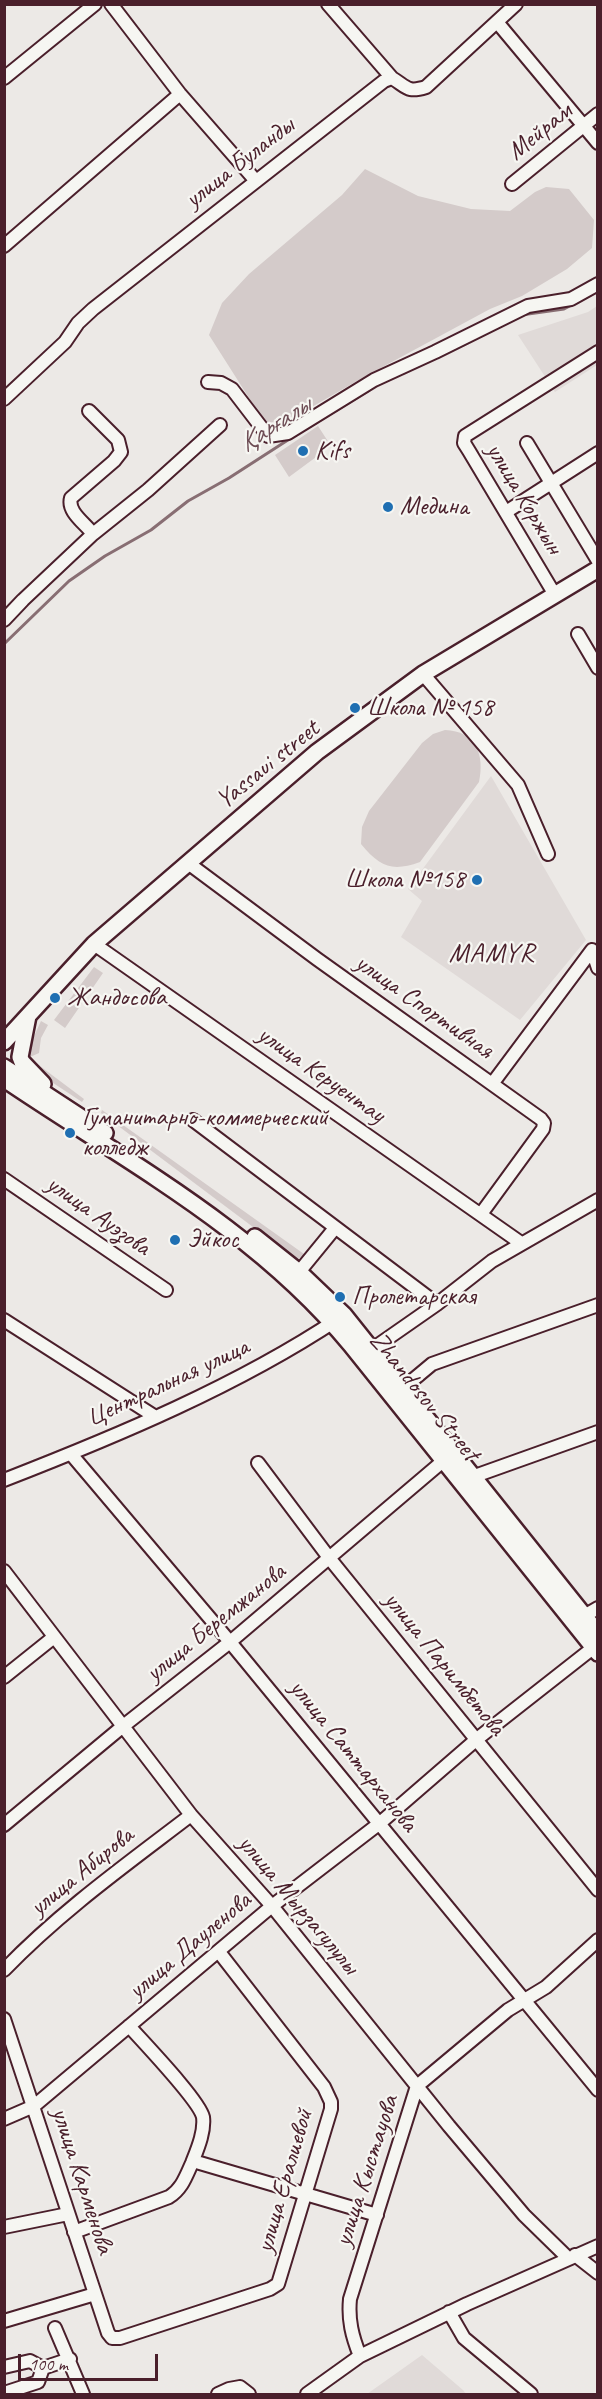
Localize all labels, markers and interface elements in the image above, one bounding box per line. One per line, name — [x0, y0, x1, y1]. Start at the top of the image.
street label: Мейрам — [501, 96, 579, 168]
street label: улица Буланды — [179, 111, 301, 215]
water label: Қарғалы — [233, 390, 317, 460]
place label: Kifs — [315, 435, 350, 467]
street label: улица Коржын — [479, 438, 569, 560]
marker: Kifs — [296, 444, 310, 458]
place label: Медина — [400, 491, 468, 523]
marker: Медина — [381, 500, 395, 514]
place label: Школа № 158 — [367, 692, 494, 724]
marker: Школа № 158 — [348, 701, 362, 715]
street label: Yassaui street — [210, 714, 326, 816]
place label: Школа №158 — [345, 864, 465, 896]
marker: Школа №158 — [470, 873, 484, 887]
district label: MAMYR — [449, 938, 535, 970]
street label: улица Спортивная — [349, 948, 499, 1066]
place label: Жандосова — [67, 982, 166, 1014]
marker: Жандосова — [48, 991, 62, 1005]
street label: улица Керуентау — [251, 1020, 391, 1130]
place label: Гуманитарно-коммерческий колледж — [82, 1102, 328, 1164]
marker: Гуманитарно-коммерческий колледж — [63, 1126, 77, 1140]
street label: улица Ауэзова — [40, 1169, 156, 1263]
place label: Эйкос — [187, 1224, 238, 1256]
marker: Эйкос — [168, 1233, 182, 1247]
place label: Пролетарская — [352, 1281, 475, 1313]
marker: Пролетарская — [333, 1290, 347, 1304]
street label: Zhandosov Street — [362, 1326, 486, 1468]
street label: Центральная улица — [82, 1332, 254, 1434]
street label: улица Беремжанова — [140, 1557, 292, 1689]
street label: улица Паримбетова — [376, 1586, 512, 1742]
street label: улица Саттарханова — [282, 1673, 424, 1839]
street label: улица Абирова — [24, 1821, 140, 1923]
street label: улица Мырзагулулы — [231, 1829, 365, 1981]
street label: улица Дауленова — [122, 1886, 258, 2006]
street label: улица Кыстауова — [328, 2092, 406, 2250]
street label: улица Карменова — [44, 2104, 120, 2258]
street label: улица Ералиевой — [250, 2106, 320, 2256]
scale bar — [21, 2342, 160, 2380]
text: 100 m — [29, 2353, 68, 2375]

